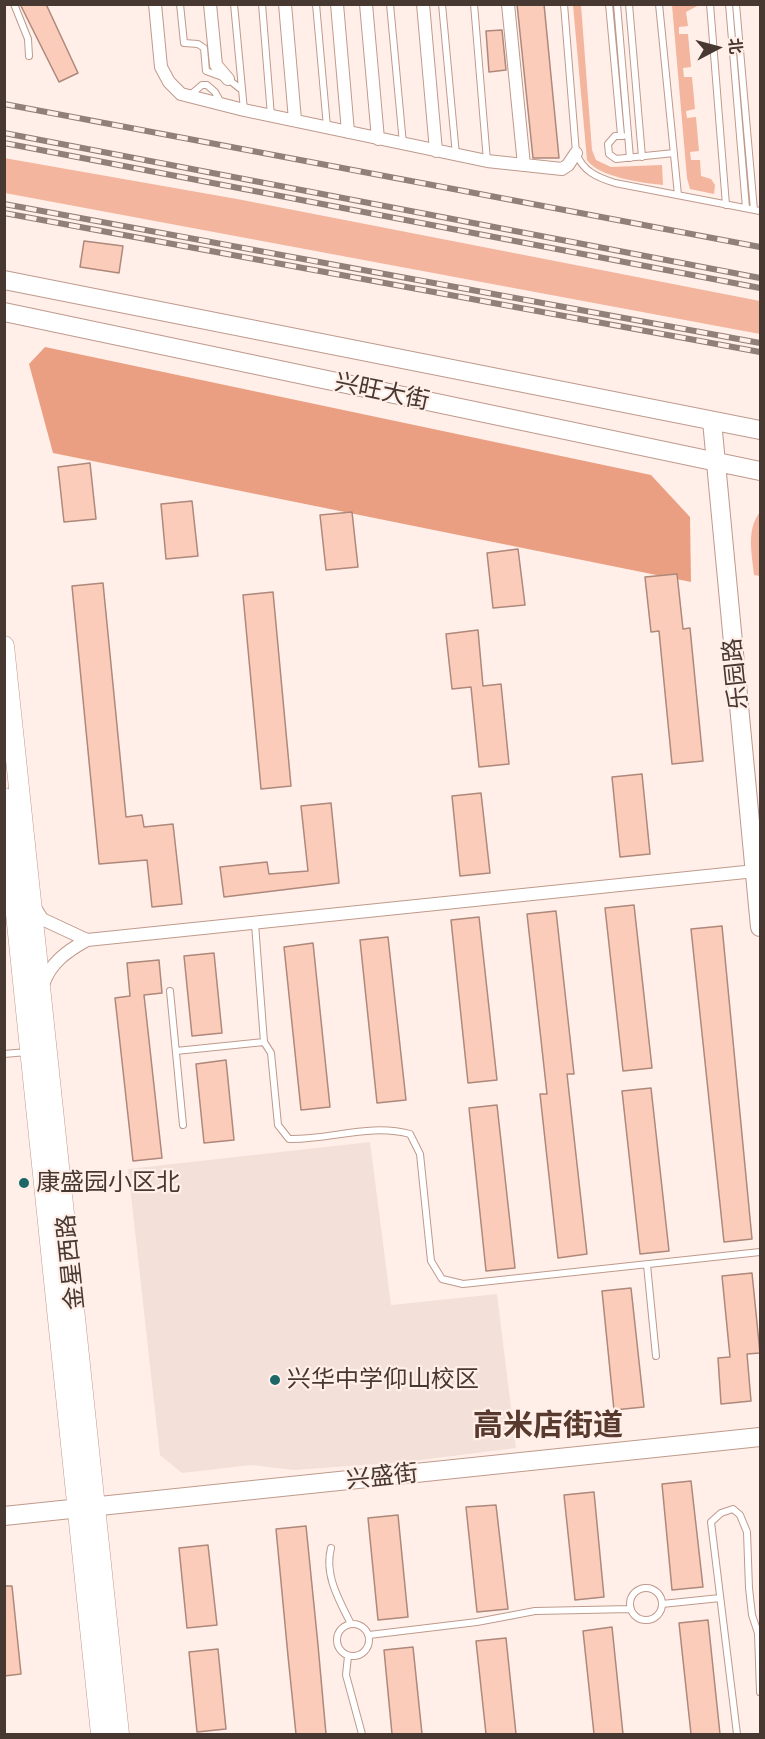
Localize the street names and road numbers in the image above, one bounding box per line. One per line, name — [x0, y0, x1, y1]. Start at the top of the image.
street label: 兴旺大街 — [332, 368, 432, 416]
street label: 乐园路 — [718, 637, 754, 711]
street label: 金星西路 — [52, 1213, 90, 1311]
street label: 兴盛街 — [345, 1459, 419, 1495]

